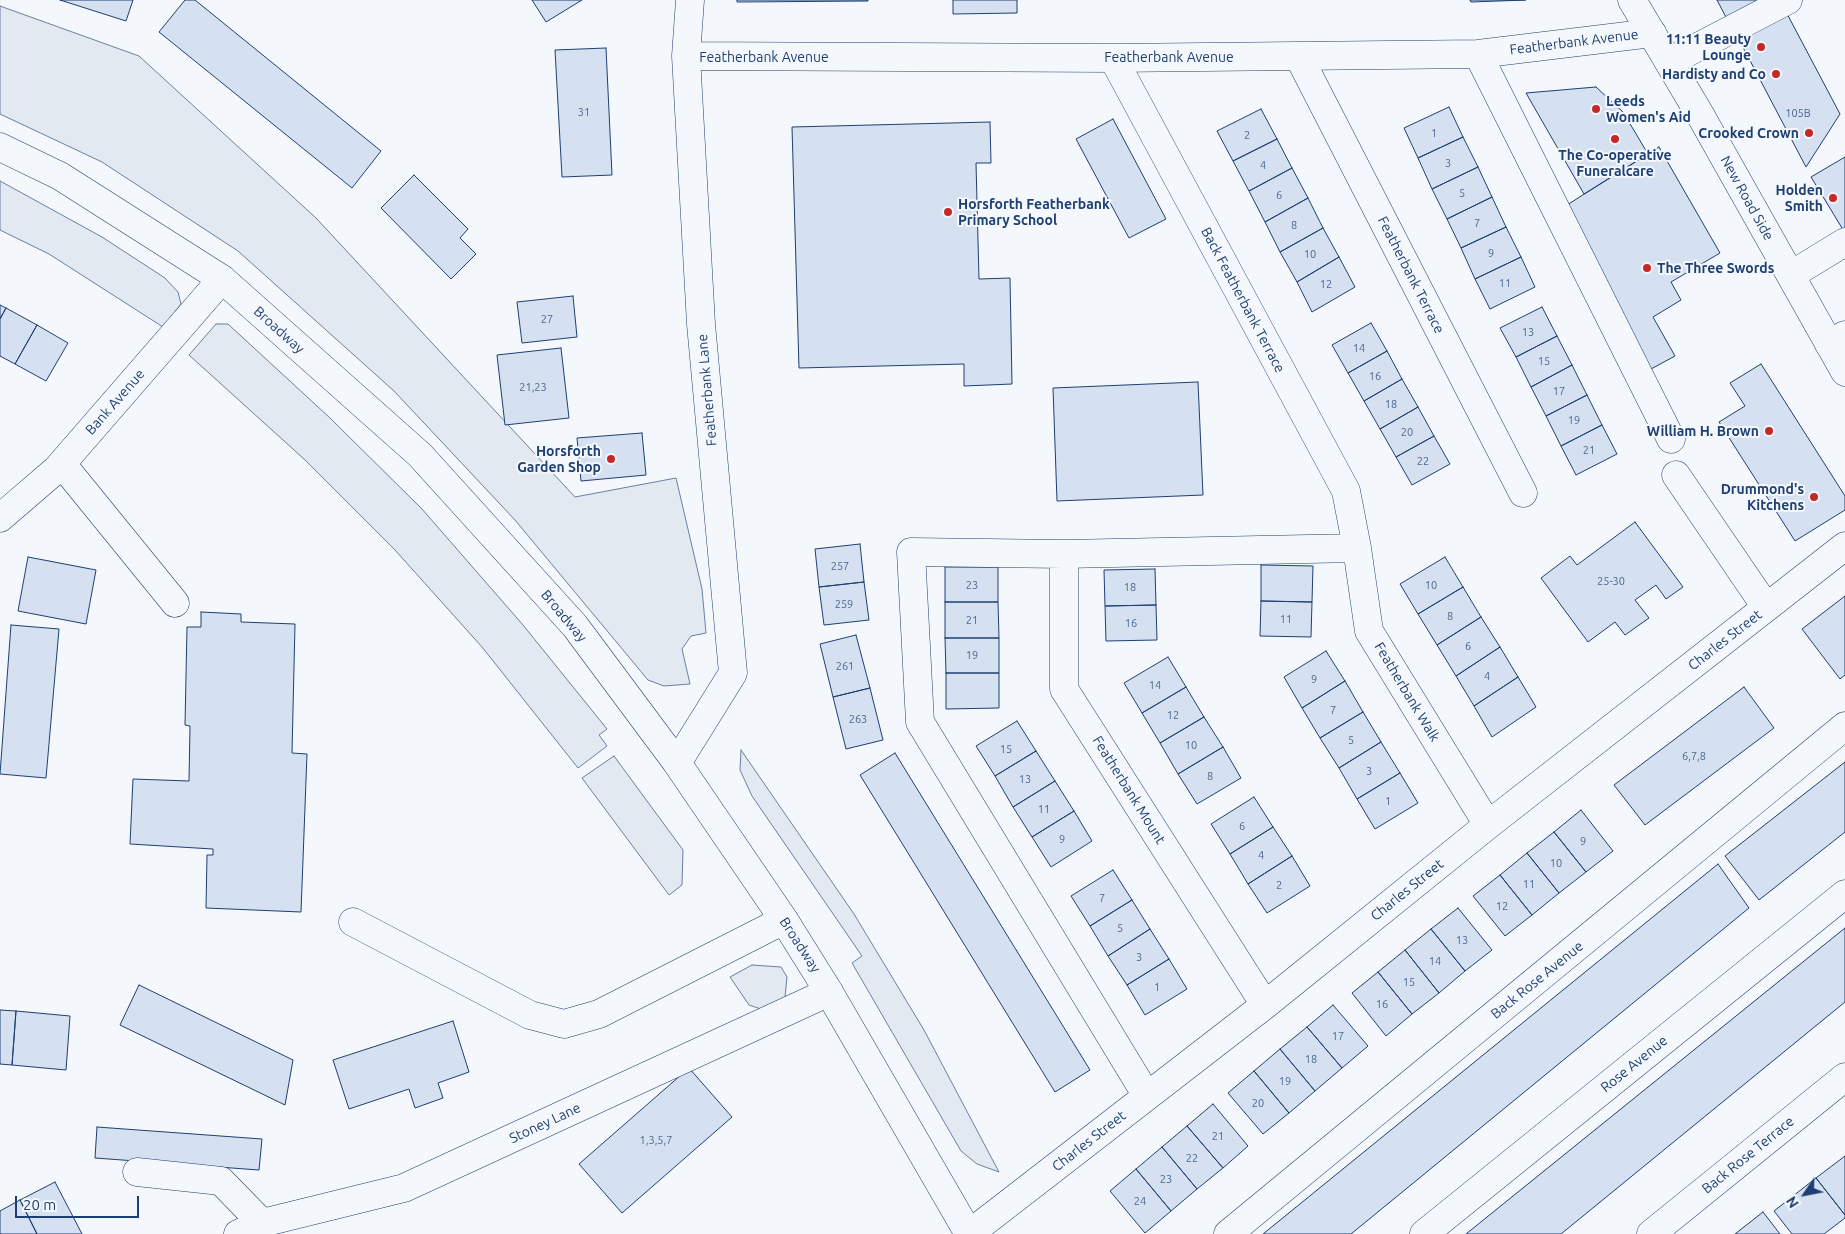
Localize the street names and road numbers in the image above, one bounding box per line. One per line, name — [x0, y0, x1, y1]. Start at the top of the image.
street label: Featherbank Avenue — [1509, 26, 1639, 58]
street label: Featherbank Avenue — [699, 49, 829, 65]
street label: Featherbank Avenue — [1104, 49, 1234, 65]
street label: New Road Side — [1717, 153, 1777, 243]
street label: Featherbank Terrace — [1374, 214, 1448, 336]
street label: Back Featherbank Terrace — [1198, 224, 1288, 376]
street label: Broadway — [250, 303, 308, 357]
street label: Featherbank Lane — [694, 333, 720, 447]
street label: Bank Avenue — [82, 366, 148, 438]
street label: Broadway — [537, 587, 591, 645]
street label: Charles Street — [1685, 606, 1765, 674]
street label: Featherbank Walk — [1371, 639, 1443, 745]
street label: Featherbank Mount — [1089, 733, 1169, 847]
street label: Charles Street — [1367, 856, 1447, 924]
street label: Broadway — [776, 914, 824, 976]
street label: Back Rose Avenue — [1487, 938, 1587, 1022]
street label: Rose Avenue — [1597, 1032, 1671, 1096]
street label: Stoney Lane — [507, 1099, 583, 1147]
street label: Charles Street — [1049, 1107, 1129, 1175]
street label: Back Rose Terrace — [1699, 1113, 1797, 1197]

